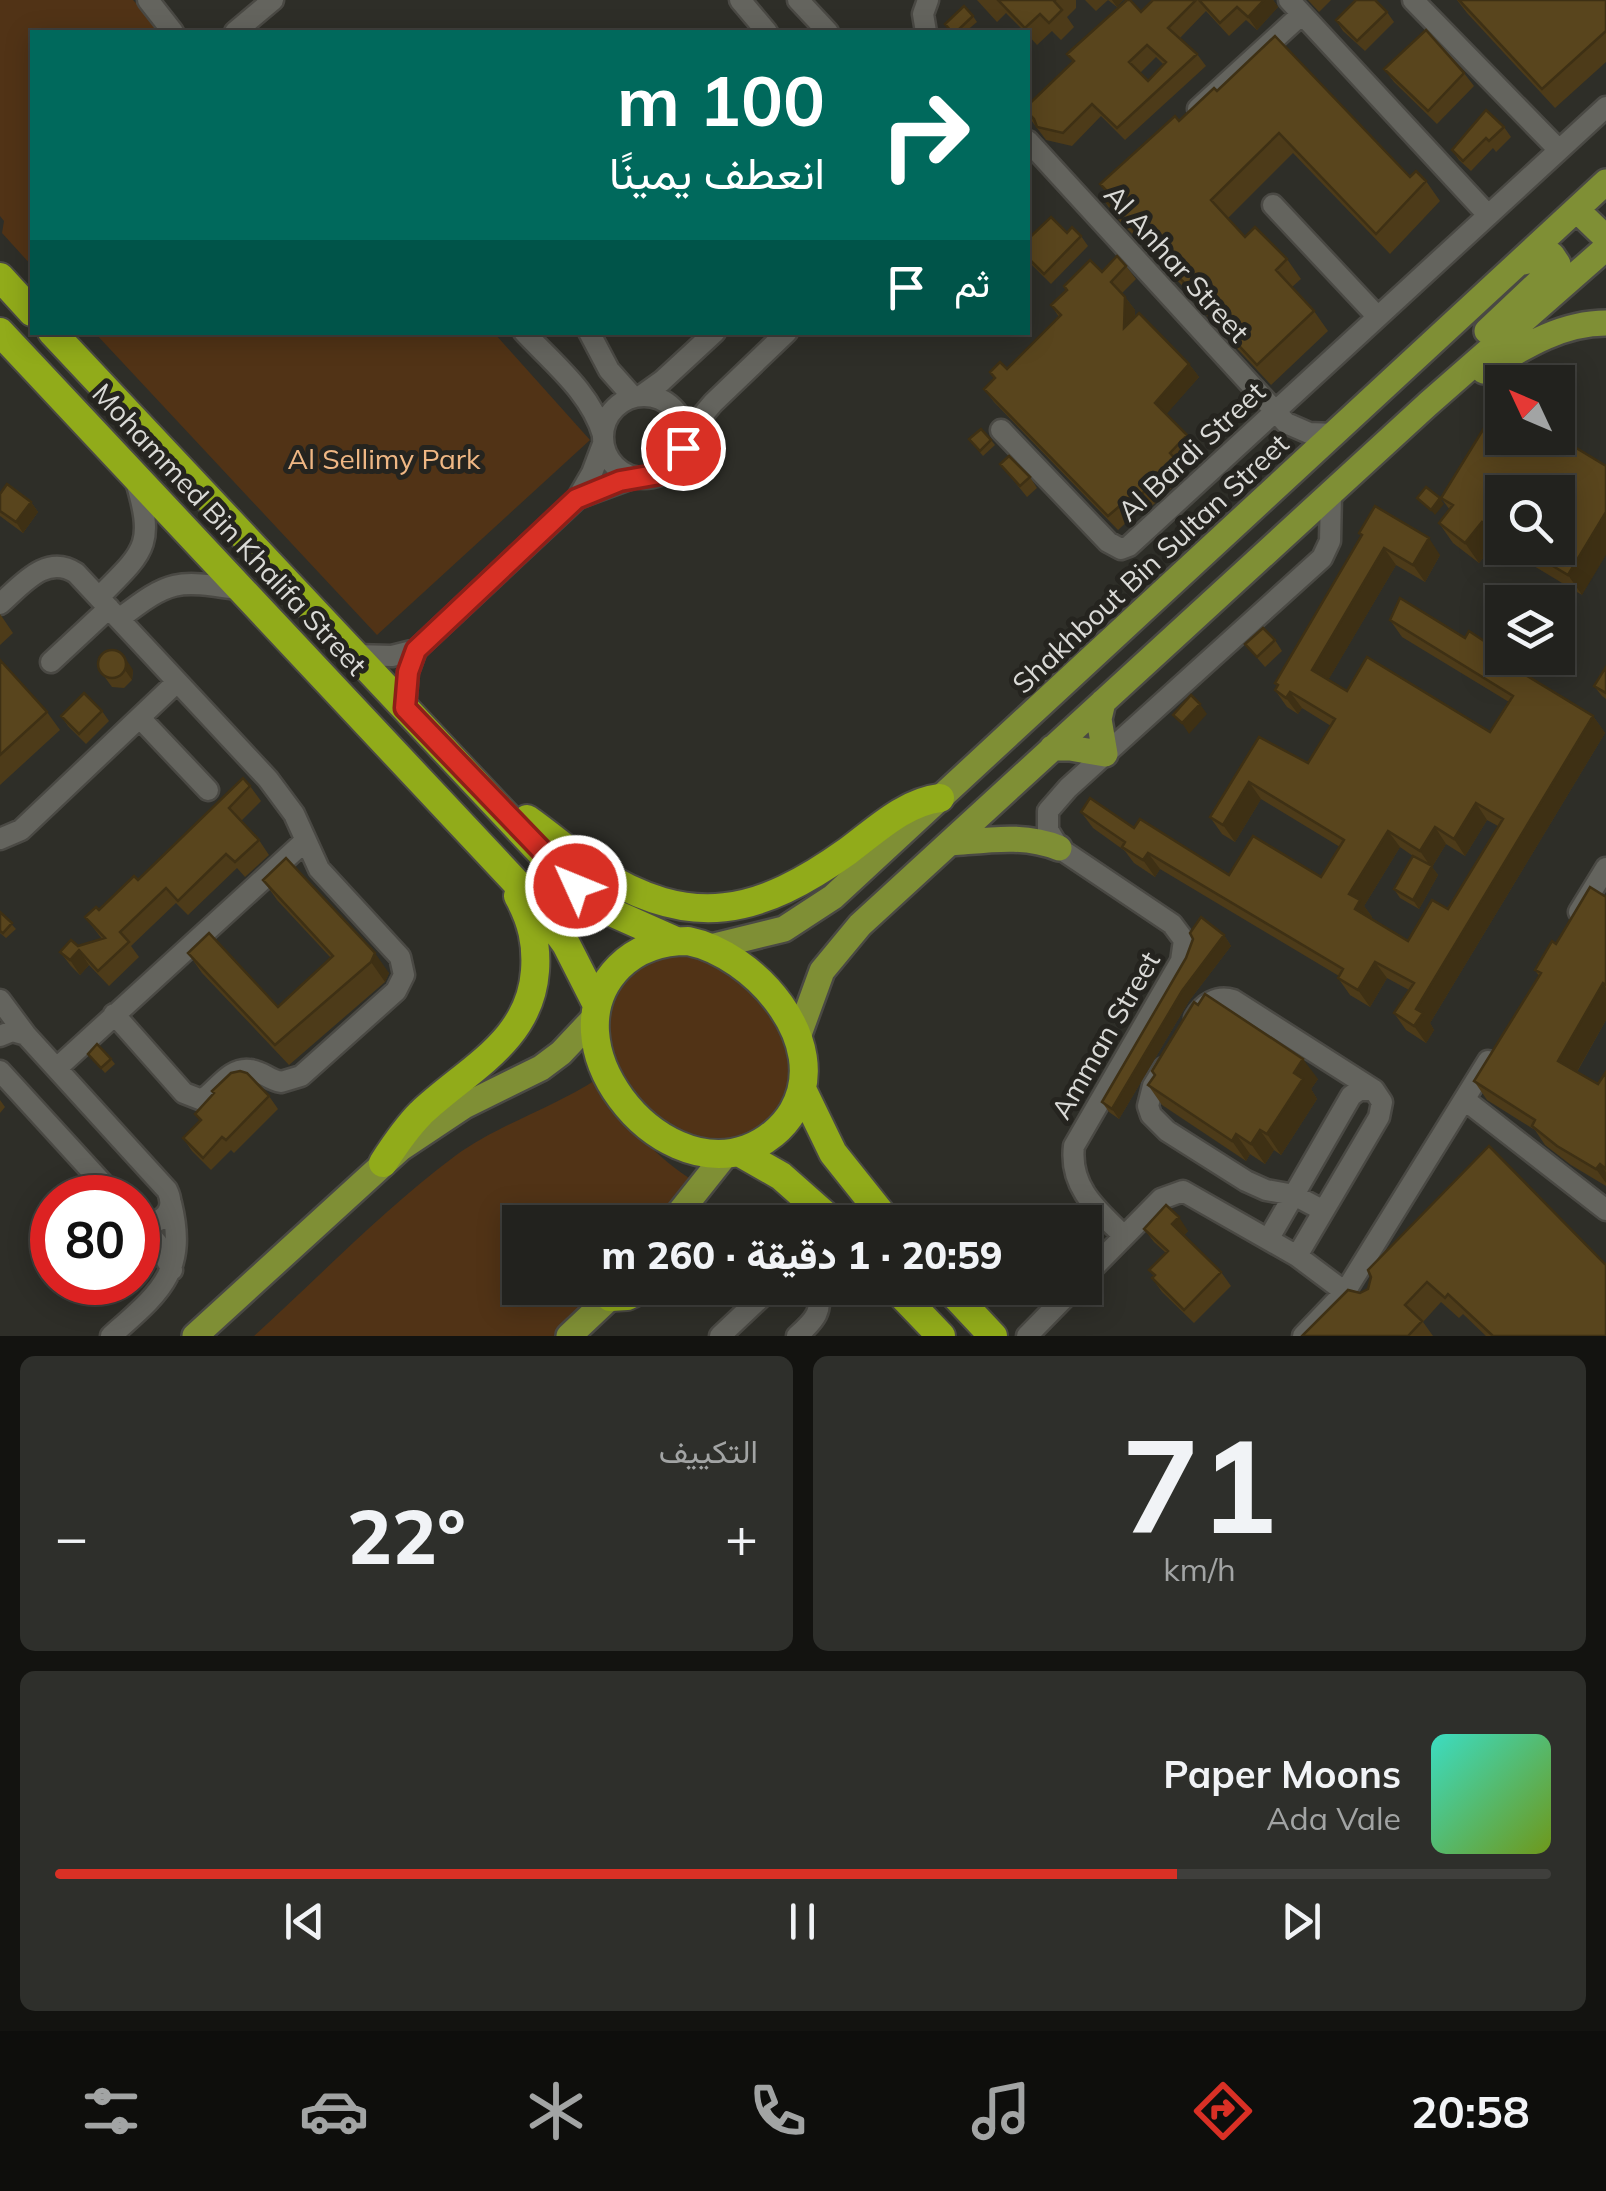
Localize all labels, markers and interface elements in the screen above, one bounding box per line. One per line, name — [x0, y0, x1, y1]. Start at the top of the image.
text: 100 m — [617, 56, 825, 144]
icon: right — [860, 70, 990, 200]
text: انعطف يمينًا — [609, 144, 825, 200]
street label: Al Anhar Street — [1097, 177, 1257, 349]
text: ثم — [954, 259, 990, 307]
icon: arrive — [879, 260, 934, 315]
north arrow — [1485, 365, 1575, 455]
map controls — [1485, 365, 1575, 675]
street label: Al Bardi Street — [1110, 374, 1272, 528]
street label: Mohammed Bin Khalifa Street — [85, 376, 375, 682]
pin — [641, 406, 726, 491]
icon: arrive — [656, 421, 711, 476]
street label: Shakhbout Bin Sultan Street — [1005, 426, 1296, 700]
park label: Al Sellimy Park — [288, 441, 481, 476]
button: search — [1485, 475, 1575, 565]
button: layers — [1485, 585, 1575, 675]
position arrow — [524, 834, 628, 938]
street label: Amman Street — [1043, 945, 1167, 1125]
speed limit sign: 80 — [30, 1175, 160, 1305]
text: 20:59 · 1 دقيقة · 260 m — [601, 1231, 1003, 1279]
text: 71 — [1122, 1402, 1278, 1566]
text: التكييف — [659, 1431, 758, 1471]
text: 22° — [347, 1489, 466, 1583]
text: − — [55, 1502, 88, 1571]
text: + — [725, 1502, 758, 1571]
text: km/h — [1163, 1549, 1236, 1589]
text: Paper Moons — [1163, 1750, 1401, 1798]
text: Ada Vale — [1266, 1798, 1401, 1838]
icon: previous — [277, 1894, 332, 1949]
icon: pause — [775, 1894, 830, 1949]
icon: next — [1274, 1894, 1329, 1949]
icon: filters — [76, 2076, 146, 2146]
icon: car — [299, 2076, 369, 2146]
icon: climate — [521, 2076, 591, 2146]
icon: phone — [743, 2076, 813, 2146]
icon: music — [966, 2076, 1036, 2146]
icon: directions — [1188, 2076, 1258, 2146]
text: 20:58 — [1411, 2083, 1530, 2139]

